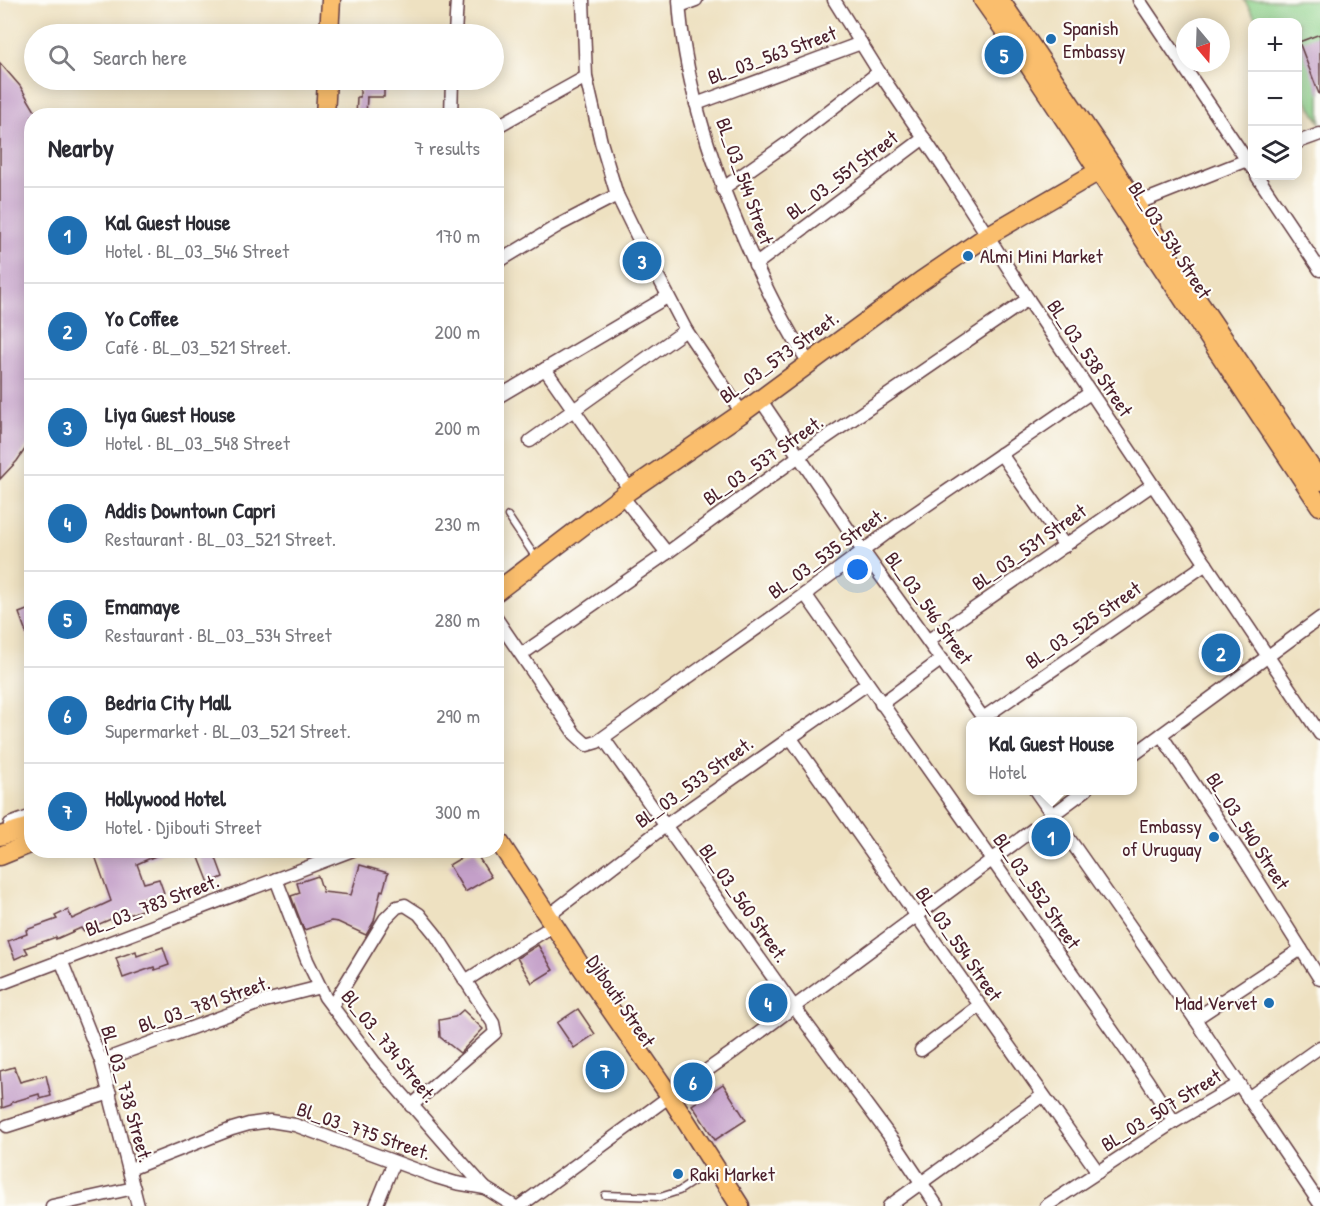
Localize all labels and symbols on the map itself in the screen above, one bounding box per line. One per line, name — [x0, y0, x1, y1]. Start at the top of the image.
place label: Spanish Embassy — [1063, 14, 1125, 64]
street label: BL_03_563 Street — [704, 18, 841, 90]
north arrow — [1176, 18, 1230, 72]
pin: 5 — [984, 32, 1024, 78]
marker: Spanish Embassy — [1044, 32, 1058, 46]
street label: BL_03_544 Street — [710, 114, 781, 249]
street label: BL_03_551 Street — [780, 123, 904, 226]
street label: BL_03_534 Street — [1122, 176, 1219, 304]
pin: 3 — [622, 238, 662, 284]
place label: Almi Mini Market — [980, 242, 1104, 269]
marker: Almi Mini Market — [961, 249, 975, 263]
street label: BL_03_538 Street — [1041, 294, 1140, 422]
street label: BL_03_573 Street. — [714, 304, 844, 409]
street label: BL_03_537 Street. — [697, 408, 828, 511]
street label: BL_03_531 Street — [966, 496, 1092, 596]
street label: BL_03_535 Street. — [762, 501, 891, 605]
street label: BL_03_546 Street — [879, 546, 980, 671]
your location — [843, 555, 872, 584]
street label: BL_03_525 Street — [1019, 574, 1147, 675]
pin: 2 — [1202, 630, 1240, 676]
street label: BL_03_533 Street. — [629, 729, 758, 834]
street label: BL_03_540 Street — [1200, 767, 1297, 895]
place label: Embassy of Uruguay — [1122, 812, 1202, 862]
pin: 1 — [1032, 814, 1070, 860]
street label: BL_03_552 Street — [987, 827, 1088, 955]
marker: Embassy of Uruguay — [1207, 830, 1221, 844]
street label: BL_03_560 Street. — [693, 838, 795, 967]
street label: BL_03_783 Street. — [81, 867, 223, 942]
street label: BL_03_554 Street — [910, 881, 1010, 1007]
street label: Djibouti Street — [581, 949, 663, 1053]
street label: Bl_03_781 Street. — [134, 968, 273, 1039]
pin: 4 — [748, 980, 788, 1026]
street label: Bl_03_734 Street. — [335, 984, 443, 1108]
place label: Mad Vervet — [1175, 989, 1258, 1016]
marker: Mad Vervet — [1262, 996, 1276, 1010]
street label: BL_03_738 Street. — [95, 1022, 160, 1166]
pin: 7 — [586, 1048, 624, 1092]
pin: 6 — [674, 1060, 712, 1104]
street label: BL_03_507 Street — [1096, 1061, 1227, 1157]
street label: Bl_03_775 Street. — [294, 1095, 435, 1166]
place label: Raki Market — [690, 1160, 776, 1187]
marker: Raki Market — [671, 1167, 685, 1181]

